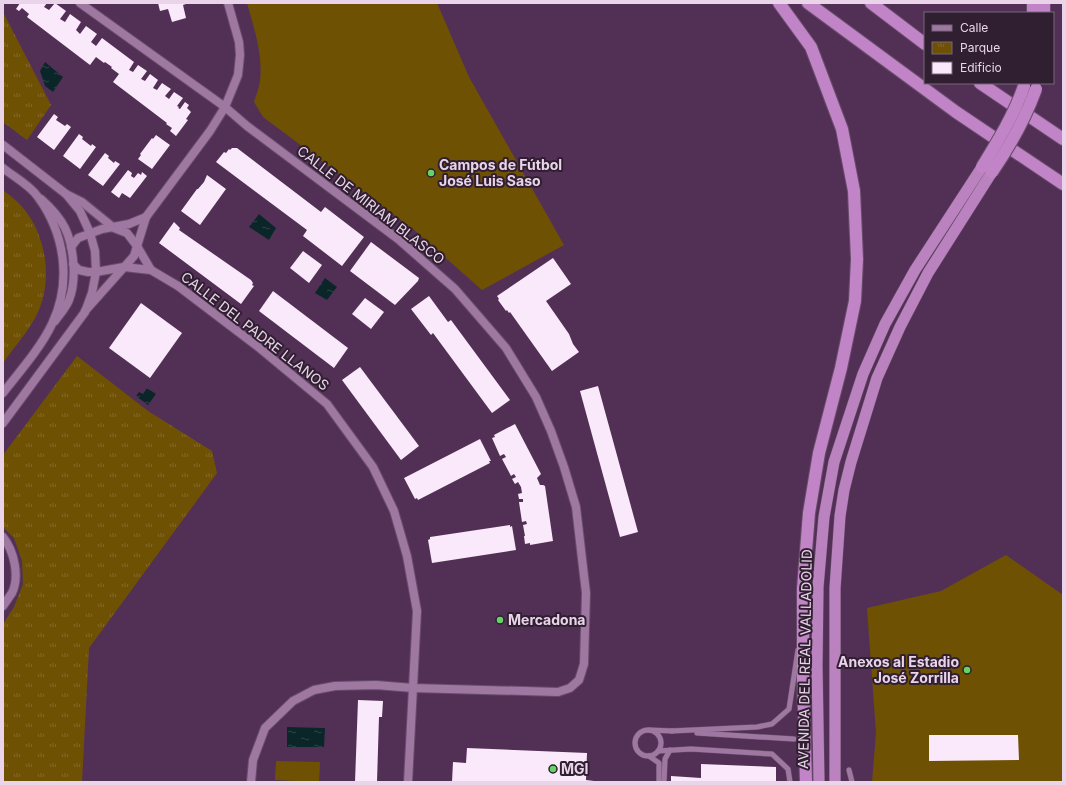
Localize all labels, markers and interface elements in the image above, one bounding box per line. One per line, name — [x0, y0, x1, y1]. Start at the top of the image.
legend — [924, 12, 1054, 84]
text: Calle — [960, 20, 988, 35]
text: Parque — [960, 40, 1000, 55]
text: Edificio — [960, 60, 1002, 75]
street label: CALLE DE MIRIAM BLASCO — [294, 142, 448, 267]
place label: Campos de Fútbol José Luis Saso — [439, 156, 562, 189]
marker: Campos de Fútbol José Luis Saso — [426, 168, 436, 178]
street label: CALLE DEL PADRE LLANOS — [178, 268, 333, 394]
street label: AVENIDA DEL REAL VALLADOLID — [794, 549, 815, 769]
place label: Mercadona — [508, 611, 586, 628]
marker: Mercadona — [495, 615, 505, 625]
place label: Anexos al Estadio José Zorrilla — [838, 653, 959, 686]
marker: Anexos al Estadio José Zorrilla — [962, 665, 972, 675]
place label: MGI — [561, 760, 588, 777]
marker: MGI — [548, 764, 558, 774]

